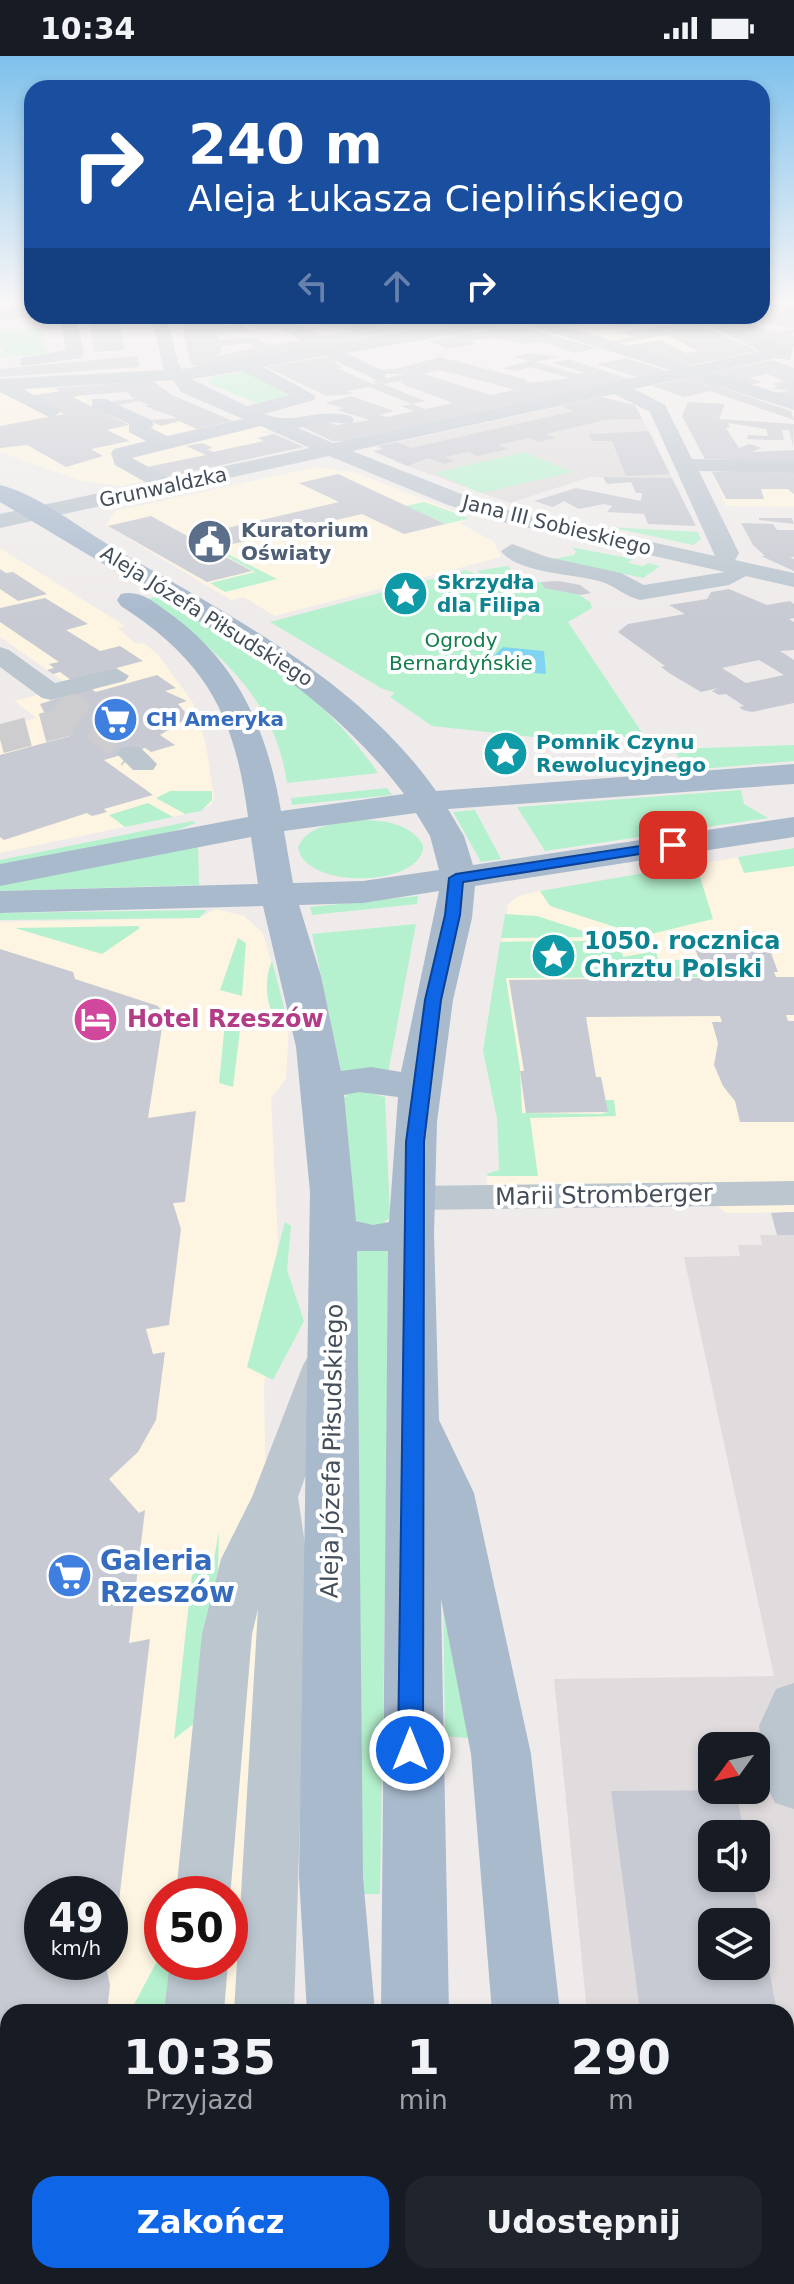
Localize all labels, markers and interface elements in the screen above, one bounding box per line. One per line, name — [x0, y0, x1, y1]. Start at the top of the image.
text: 10:34 — [40, 11, 136, 46]
text: 240 m — [188, 111, 383, 176]
icon: right — [56, 112, 160, 216]
text: Aleja Łukasza Cieplińskiego — [188, 178, 684, 219]
icon: left — [291, 264, 335, 308]
icon: ahead — [375, 264, 419, 308]
icon: right — [459, 264, 503, 308]
street label: Grunwaldzka — [97, 462, 229, 512]
street label: Jana III Sobieskiego — [458, 489, 654, 560]
public building icon: Kuratorium Oświaty — [186, 517, 234, 565]
place label: Kuratorium Oświaty — [241, 518, 369, 565]
street label: Aleja Józefa Piłsudskiego — [96, 541, 318, 691]
place icon: Skrzydła dla Filipa — [382, 569, 430, 617]
place label: Skrzydła dla Filipa — [437, 570, 541, 617]
park label: Ogrody Bernardyńskie — [389, 628, 533, 675]
supermarket icon: CH Ameryka — [91, 695, 139, 743]
place label: CH Ameryka — [146, 707, 284, 731]
place icon: Pomnik Czynu Rewolucyjnego — [481, 729, 529, 777]
place label: Pomnik Czynu Rewolucyjnego — [536, 730, 706, 777]
pin — [639, 811, 707, 879]
icon: arrive — [651, 823, 695, 867]
place label: 1050. rocznica Chrztu Polski — [584, 927, 781, 983]
place icon: 1050. rocznica Chrztu Polski — [529, 931, 577, 979]
hotel icon: Hotel Rzeszów — [72, 995, 120, 1043]
place label: Hotel Rzeszów — [127, 1005, 324, 1033]
street label: Marii Stromberger — [495, 1179, 713, 1211]
street label: Aleja Józefa Piłsudskiego — [315, 1303, 349, 1599]
place label: Galeria Rzeszów — [100, 1544, 235, 1609]
supermarket icon: Galeria Rzeszów — [45, 1552, 93, 1600]
position arrow — [368, 1708, 452, 1792]
north arrow — [698, 1732, 770, 1804]
map controls — [698, 1732, 770, 1980]
button: sound — [698, 1820, 770, 1892]
speed limit sign: 50 — [144, 1876, 248, 1980]
text: 49 — [48, 1895, 104, 1941]
button: layers — [698, 1908, 770, 1980]
text: km/h — [51, 1936, 101, 1960]
text: 10:35 — [123, 2029, 276, 2085]
text: 1 — [407, 2029, 440, 2085]
text: 290 — [571, 2029, 671, 2085]
text: Przyjazd — [145, 2085, 254, 2115]
text: min — [399, 2085, 448, 2115]
text: m — [608, 2085, 634, 2115]
button: Zakończ — [32, 2176, 389, 2268]
button: Udostępnij — [405, 2176, 762, 2268]

